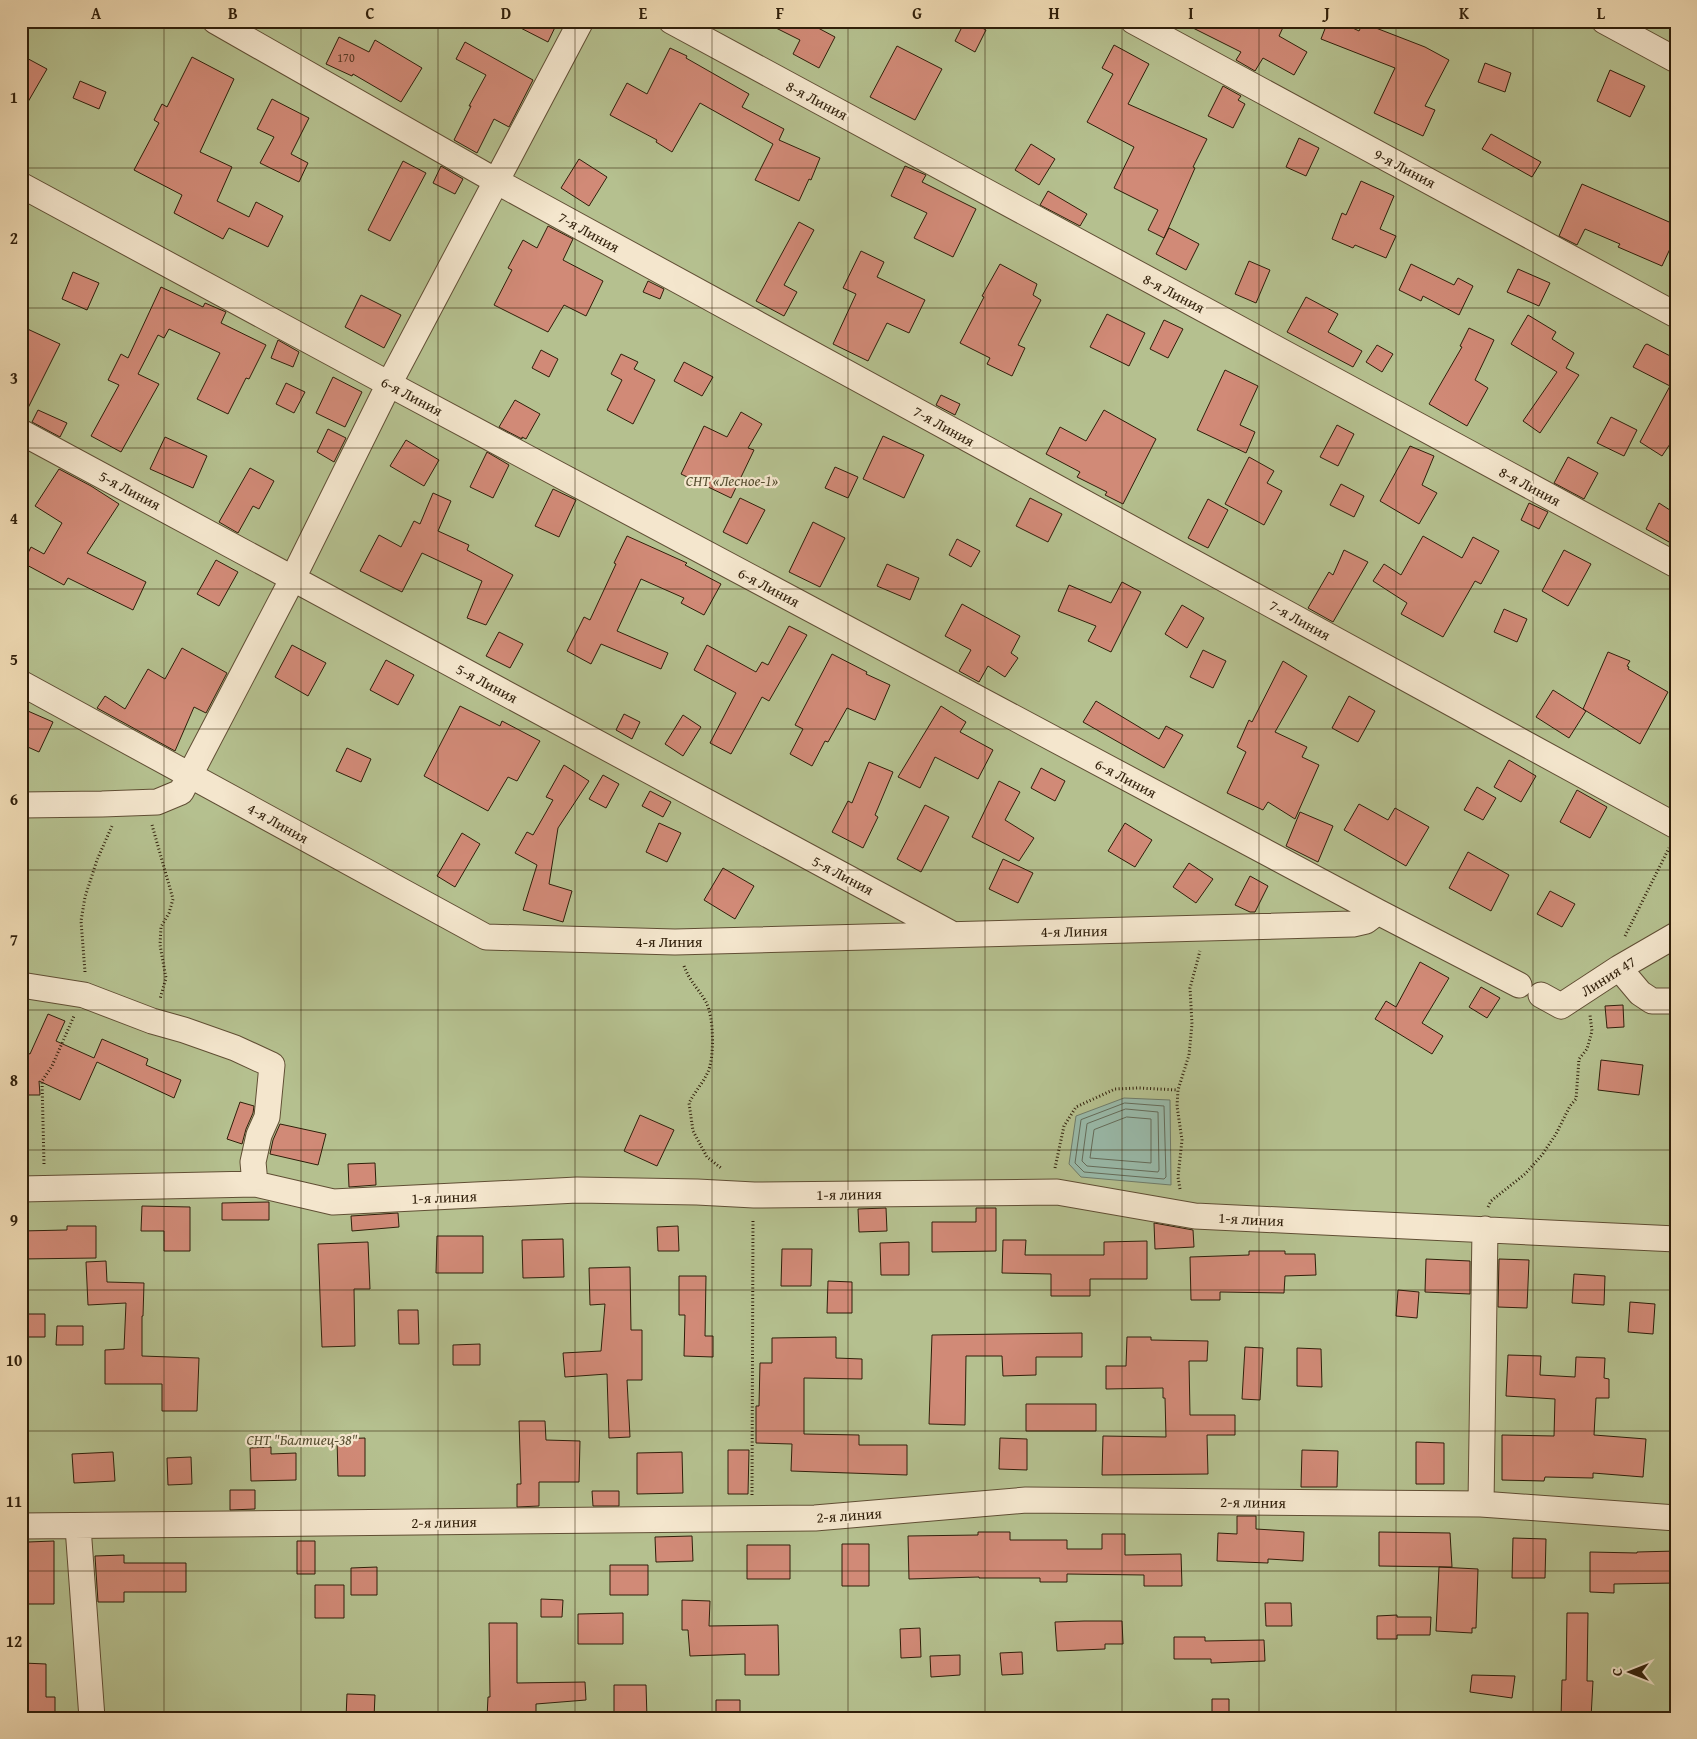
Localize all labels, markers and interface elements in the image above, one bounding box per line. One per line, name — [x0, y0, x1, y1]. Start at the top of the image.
text: A — [91, 1, 102, 25]
text: B — [228, 1, 238, 25]
text: C — [365, 1, 375, 25]
text: D — [501, 1, 511, 25]
text: E — [639, 1, 648, 25]
text: F — [776, 1, 784, 25]
text: G — [912, 1, 922, 25]
text: H — [1048, 1, 1060, 25]
text: I — [1188, 1, 1194, 25]
text: J — [1321, 1, 1330, 25]
text: K — [1459, 1, 1470, 25]
text: L — [1597, 1, 1606, 25]
house number: 170 — [337, 49, 355, 66]
street label: 8-я Линия — [783, 75, 852, 125]
text: 1 — [10, 85, 18, 109]
street label: 9-я Линия — [1371, 143, 1440, 193]
street label: 7-я Линия — [555, 207, 624, 258]
text: 2 — [10, 226, 18, 250]
street label: 8-я Линия — [1140, 268, 1209, 318]
text: 3 — [10, 366, 18, 390]
street label: 6-я Линия — [378, 371, 447, 421]
street label: 7-я Линия — [910, 401, 979, 452]
street label: 8-я Линия — [1496, 461, 1565, 511]
street label: 5-я Линия — [96, 465, 165, 515]
park label: СНТ «Лесное-1» — [686, 470, 779, 491]
text: 4 — [10, 506, 18, 530]
street label: 6-я Линия — [735, 562, 804, 612]
street label: 7-я Линия — [1266, 595, 1335, 646]
text: 5 — [10, 647, 18, 671]
street label: 5-я Линия — [453, 658, 522, 708]
street label: 6-я Линия — [1092, 753, 1161, 803]
text: 6 — [10, 787, 18, 811]
street label: 4-я Линия — [244, 798, 313, 849]
street label: 5-я Линия — [809, 850, 878, 900]
street label: 4-я Линия — [1040, 920, 1108, 942]
text: 7 — [10, 927, 18, 951]
street label: 4-я Линия — [636, 931, 703, 952]
street label: Линия 47 — [1576, 951, 1640, 1001]
text: 8 — [10, 1068, 18, 1092]
street label: 1-я линия — [816, 1183, 882, 1205]
street label: 1-я линия — [411, 1185, 478, 1209]
street label: 1-я линия — [1218, 1207, 1285, 1231]
text: 9 — [10, 1208, 18, 1232]
text: 10 — [6, 1348, 22, 1372]
park label: СНТ "Балтиец-38" — [246, 1429, 358, 1450]
text: 11 — [6, 1489, 22, 1513]
street label: 2-я линия — [1220, 1491, 1286, 1513]
street label: 2-я линия — [816, 1502, 883, 1528]
street label: 2-я линия — [411, 1511, 477, 1533]
text: 12 — [6, 1629, 22, 1653]
north arrow — [1604, 1646, 1654, 1696]
text: С — [1607, 1668, 1627, 1676]

